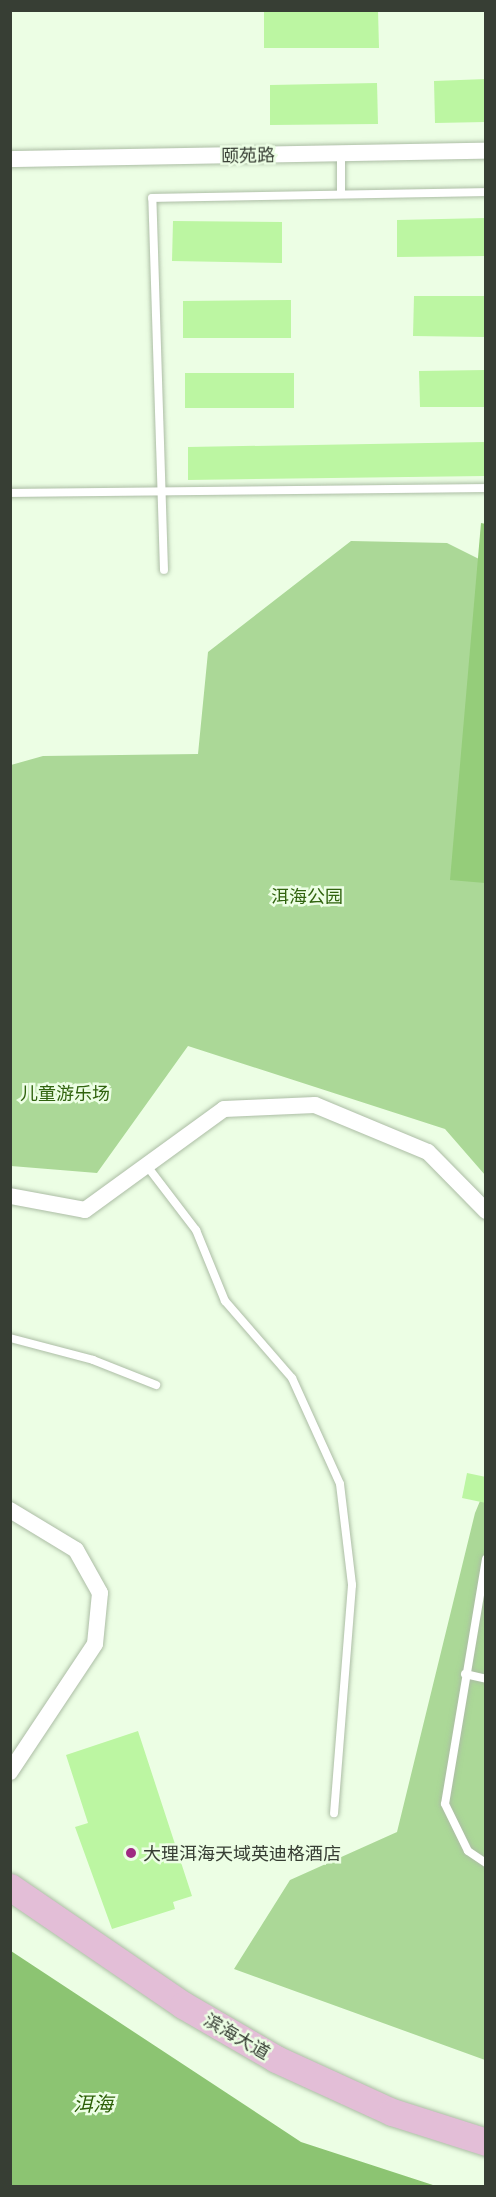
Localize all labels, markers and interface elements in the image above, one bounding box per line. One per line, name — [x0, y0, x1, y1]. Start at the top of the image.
street label: 颐苑路 — [221, 144, 275, 166]
park label: 洱海公园 — [271, 885, 343, 907]
park label: 儿童游乐场 — [20, 1082, 110, 1104]
place label: 大理洱海天域英迪格酒店 — [143, 1842, 341, 1864]
marker: 大理洱海天域英迪格酒店 — [124, 1846, 138, 1860]
street label: 滨海大道 — [200, 2009, 274, 2063]
water label: 洱海 — [73, 2091, 113, 2115]

